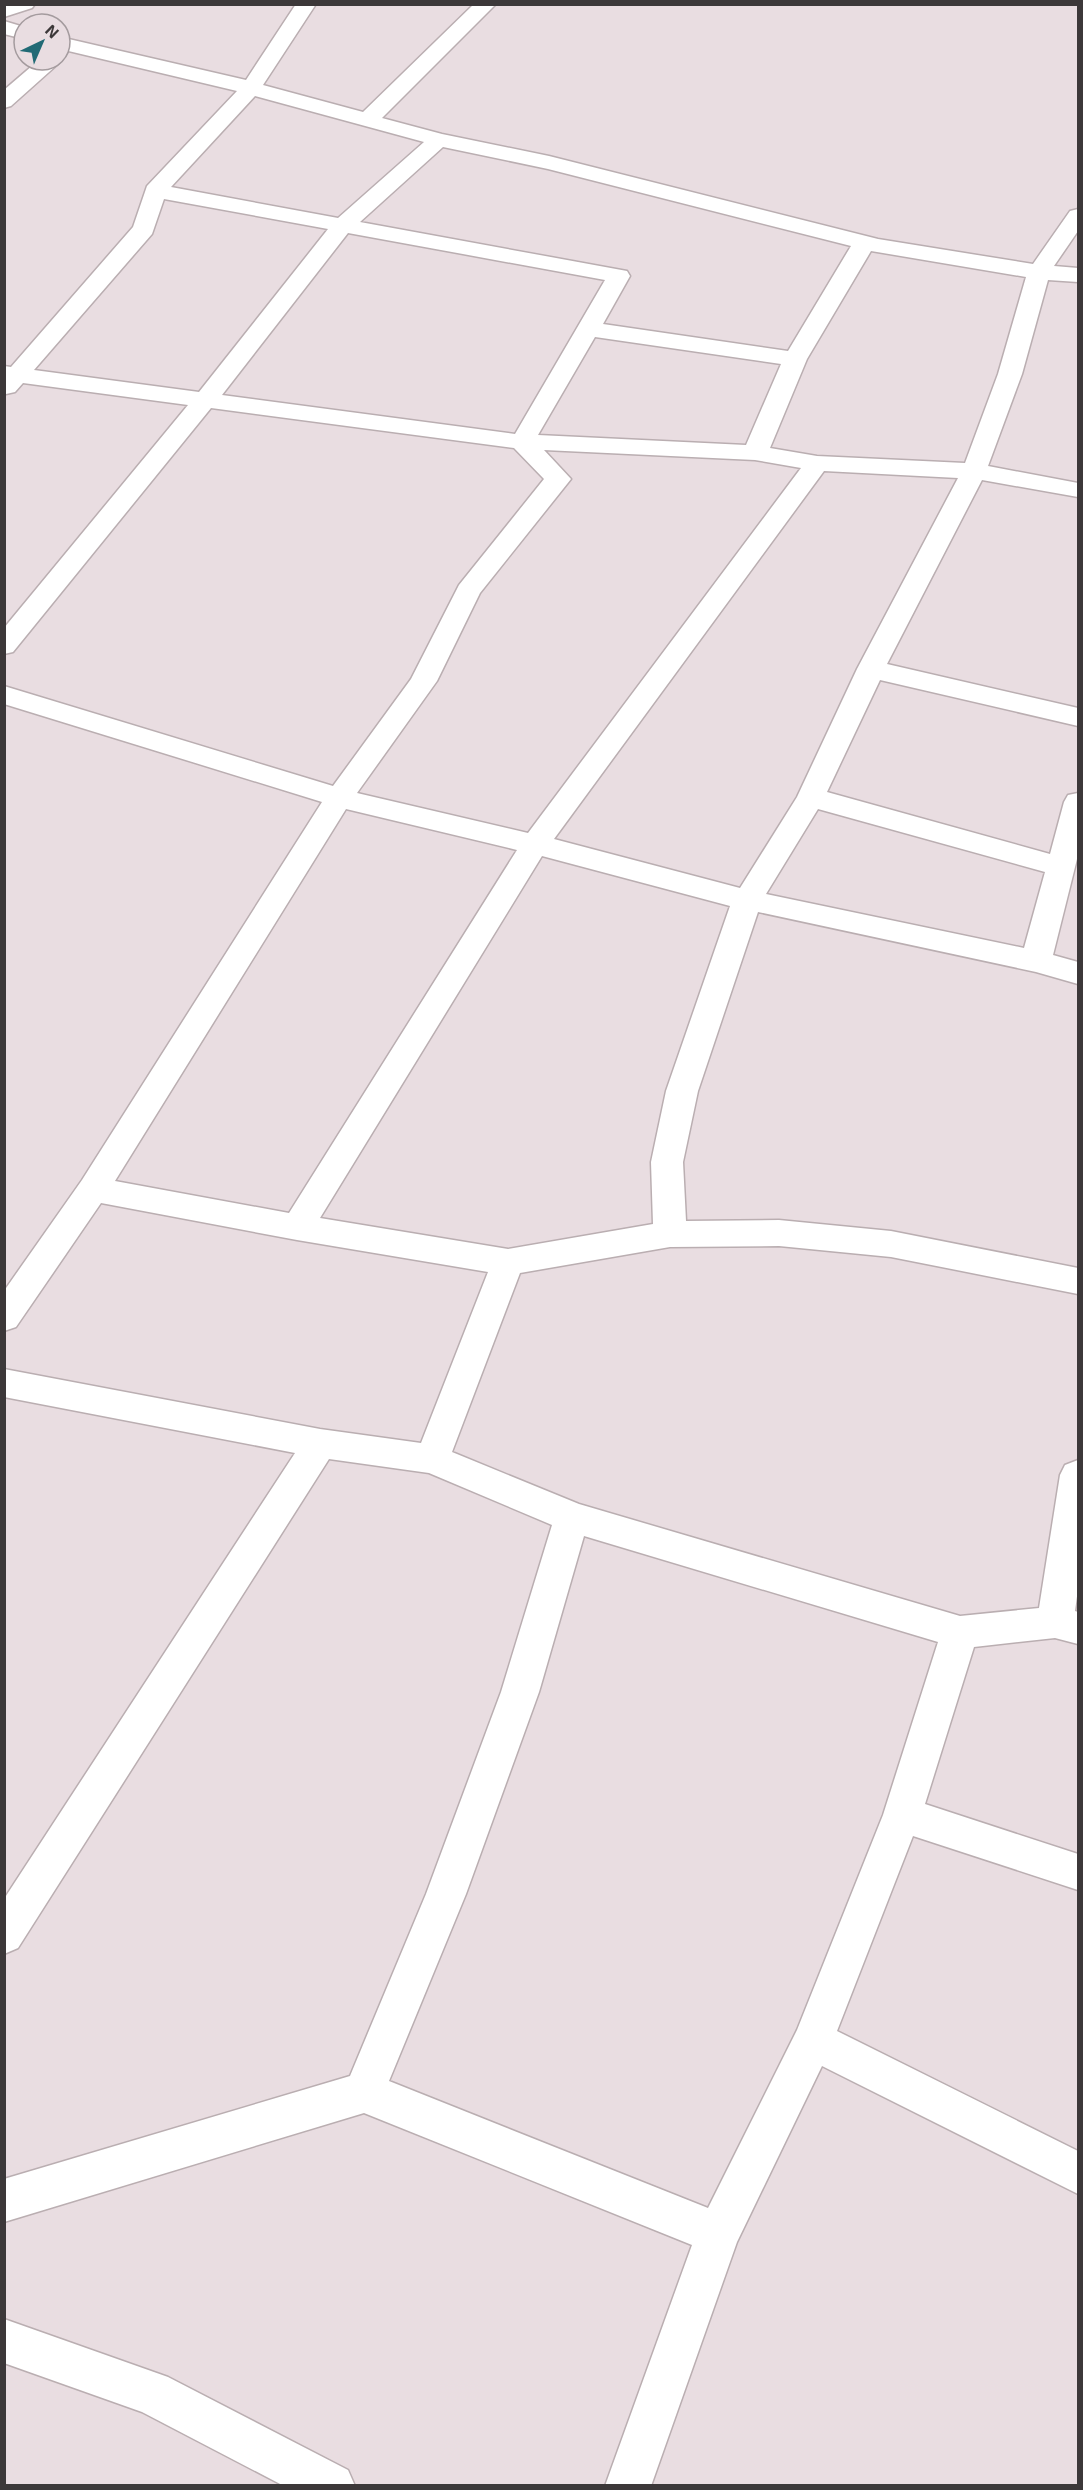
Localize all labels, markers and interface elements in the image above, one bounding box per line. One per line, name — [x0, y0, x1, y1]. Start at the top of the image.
north arrow — [12, 12, 72, 72]
text: N — [42, 20, 64, 42]

